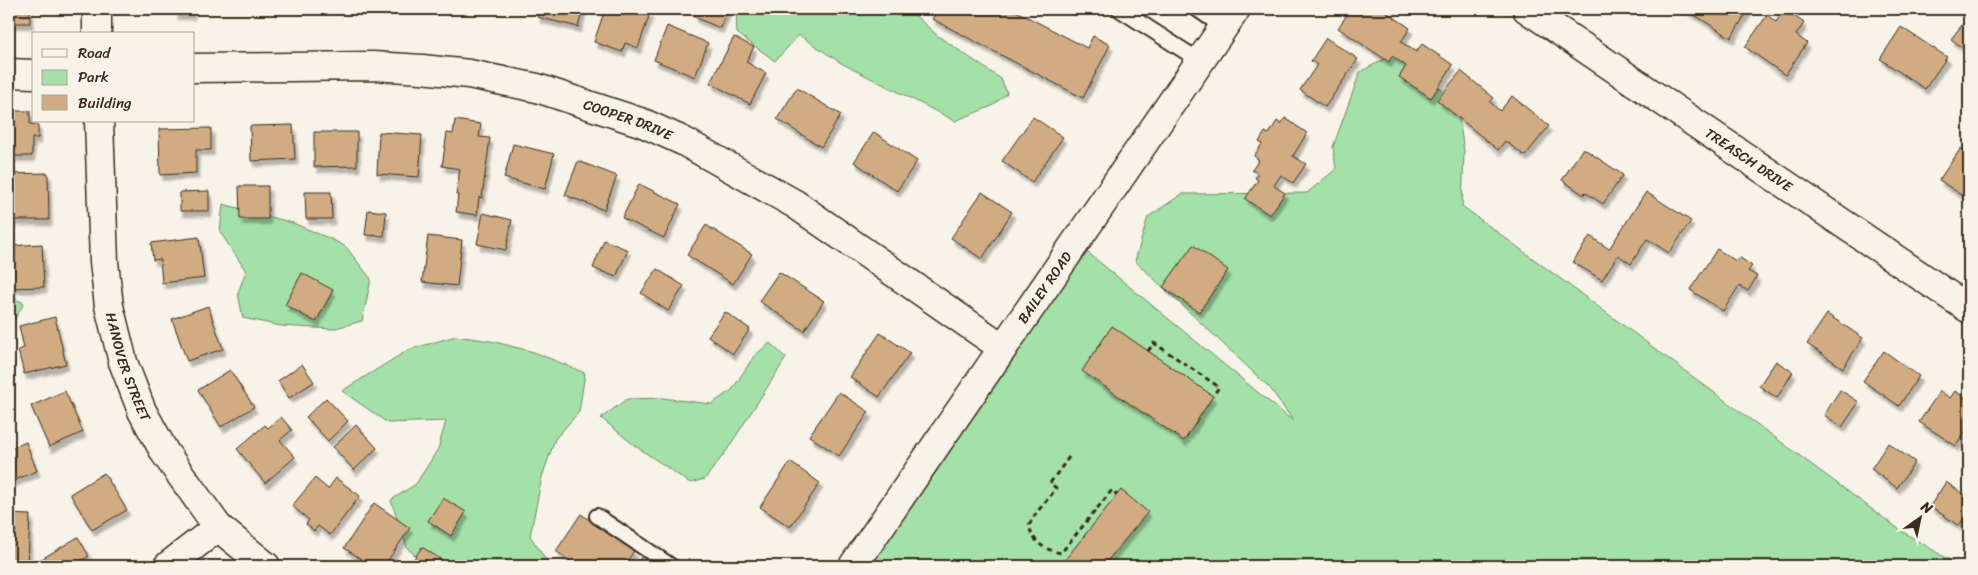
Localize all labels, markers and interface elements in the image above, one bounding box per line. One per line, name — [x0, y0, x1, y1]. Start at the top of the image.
legend — [32, 32, 195, 122]
text: Road — [78, 40, 111, 66]
text: Park — [78, 64, 109, 90]
text: Building — [78, 90, 132, 116]
street label: COOPER DRIVE — [580, 92, 678, 148]
street label: TREASCH DRIVE — [1699, 121, 1798, 199]
street label: BAILEY ROAD — [1011, 246, 1079, 329]
street label: HANOVER STREET — [98, 310, 158, 427]
north arrow — [1896, 492, 1946, 542]
text: N — [1915, 494, 1938, 521]

